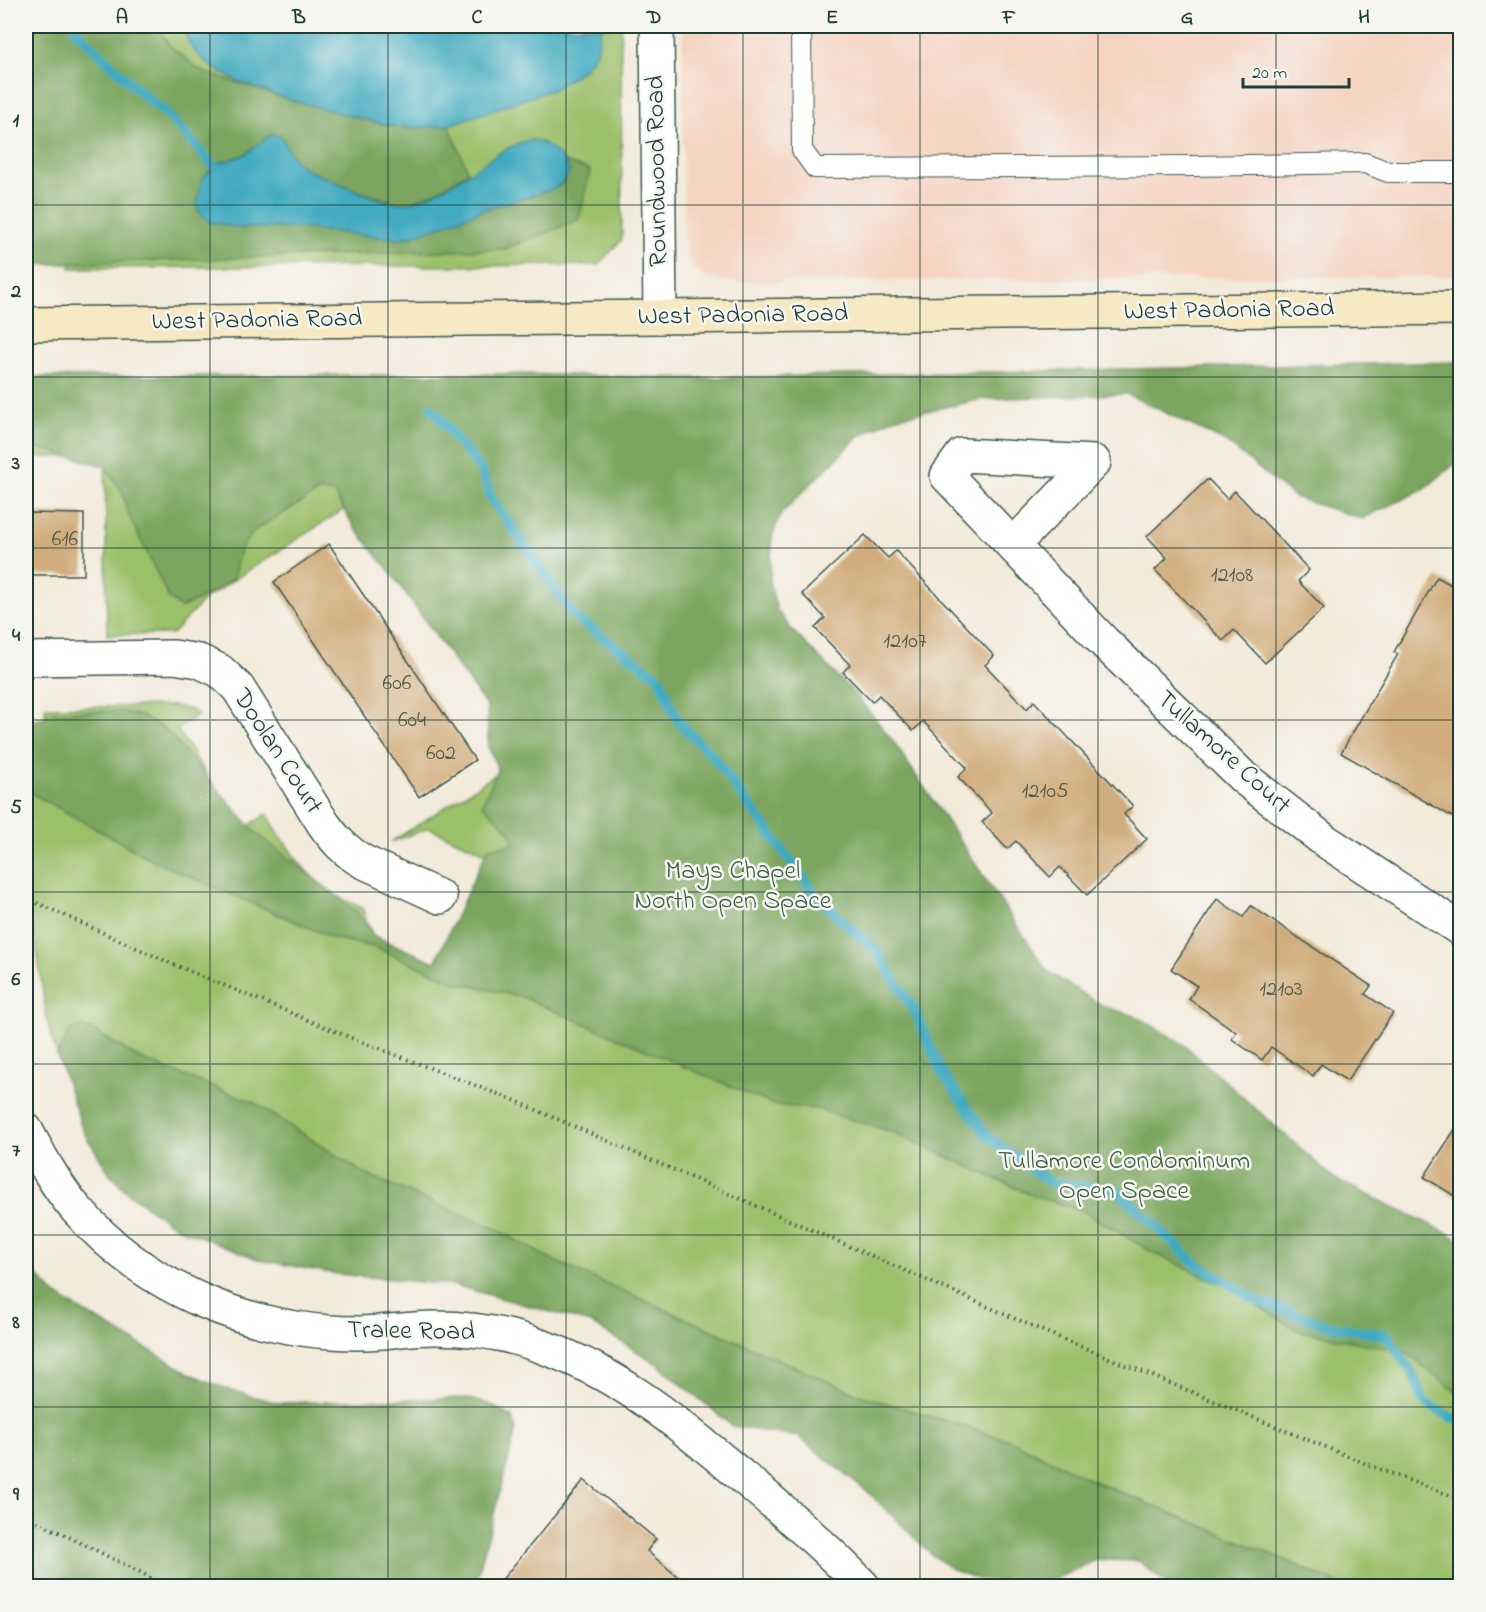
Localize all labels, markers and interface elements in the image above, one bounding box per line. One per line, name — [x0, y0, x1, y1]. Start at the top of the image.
text: A — [116, 4, 128, 33]
text: B — [291, 4, 306, 33]
text: C — [472, 4, 483, 33]
text: D — [646, 4, 661, 33]
text: E — [826, 4, 838, 33]
text: F — [1002, 4, 1016, 33]
text: G — [1181, 4, 1194, 33]
text: H — [1358, 4, 1370, 33]
scale bar — [1243, 51, 1350, 89]
text: 20 m — [1252, 61, 1287, 87]
street label: Roundwood Road — [637, 74, 679, 267]
text: 1 — [13, 107, 20, 136]
text: 2 — [10, 278, 21, 307]
street label: West Padonia Road — [1123, 290, 1335, 332]
street label: West Padonia Road — [637, 295, 849, 337]
street label: West Padonia Road — [151, 300, 363, 342]
text: 3 — [11, 450, 20, 479]
house number: 616 — [52, 524, 78, 556]
house number: 12108 — [1211, 560, 1253, 592]
text: 4 — [12, 622, 21, 651]
house number: 12107 — [883, 626, 927, 658]
house number: 606 — [383, 668, 412, 700]
street label: Doolan Court — [222, 681, 332, 822]
street label: Tullamore Court — [1147, 682, 1299, 824]
house number: 604 — [398, 705, 426, 737]
house number: 602 — [426, 738, 456, 770]
house number: 12105 — [1021, 776, 1069, 808]
text: 5 — [10, 794, 22, 823]
park label: Mays Chapel North Open Space — [635, 853, 832, 921]
text: 6 — [12, 966, 21, 995]
house number: 12103 — [1259, 974, 1303, 1006]
text: 7 — [12, 1137, 21, 1166]
park label: Tullamore Condominum Open Space — [998, 1143, 1250, 1211]
text: 8 — [11, 1309, 20, 1338]
street label: Tralee Road — [347, 1312, 476, 1352]
text: 9 — [12, 1481, 20, 1510]

